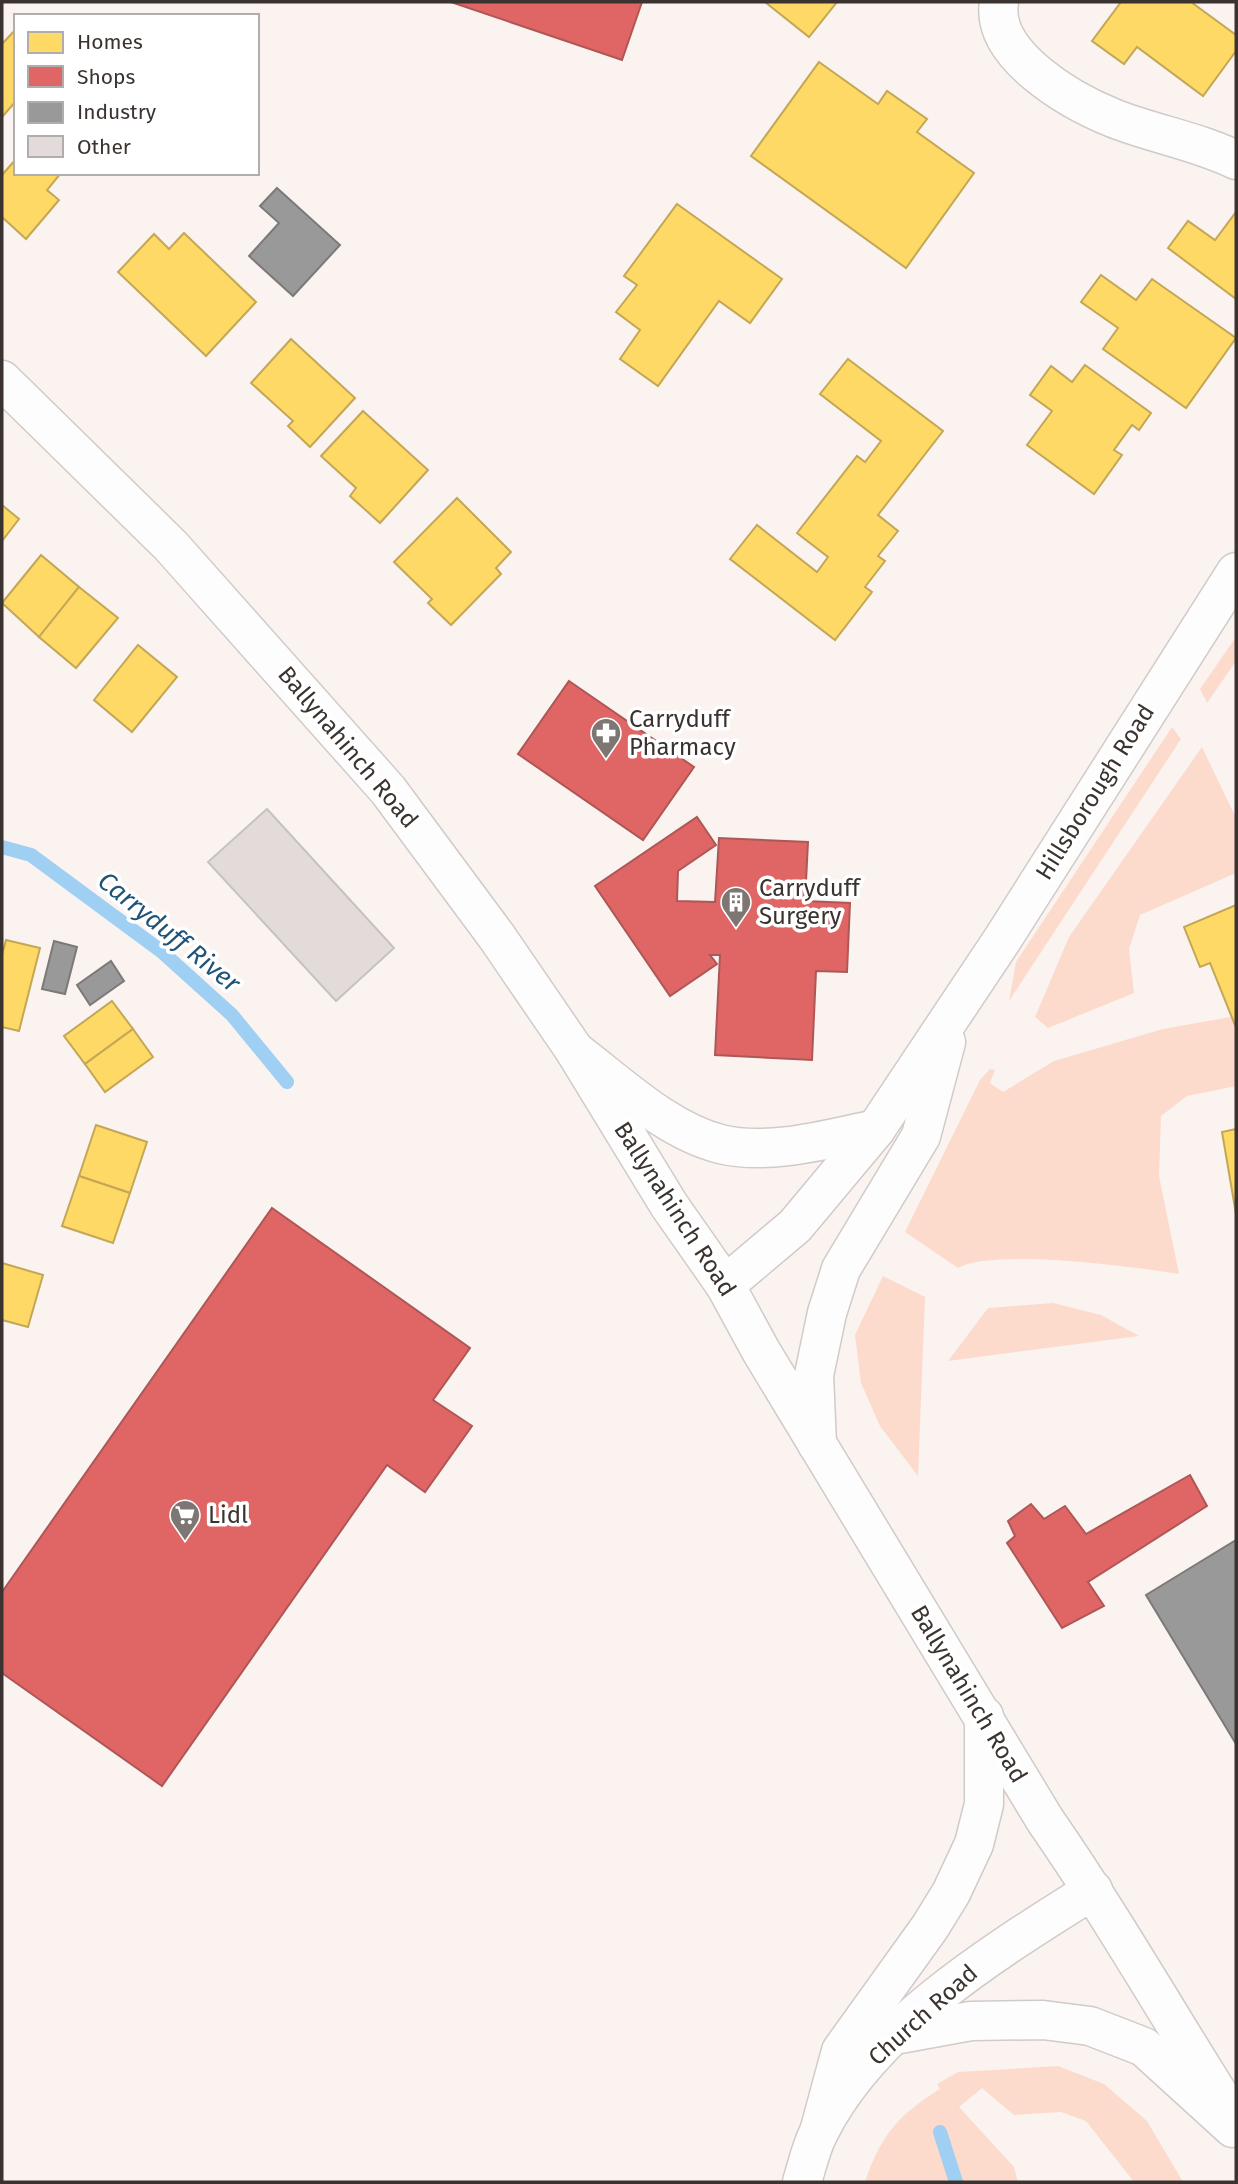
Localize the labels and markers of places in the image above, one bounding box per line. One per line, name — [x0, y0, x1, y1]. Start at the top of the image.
place label: Carryduff Pharmacy — [629, 705, 736, 761]
pharmacy icon: Carryduff Pharmacy — [589, 716, 623, 760]
place label: Carryduff Surgery — [759, 874, 862, 930]
building icon: Carryduff Surgery — [719, 885, 753, 929]
supermarket icon: Lidl — [168, 1498, 202, 1542]
place label: Lidl — [208, 1501, 248, 1529]

